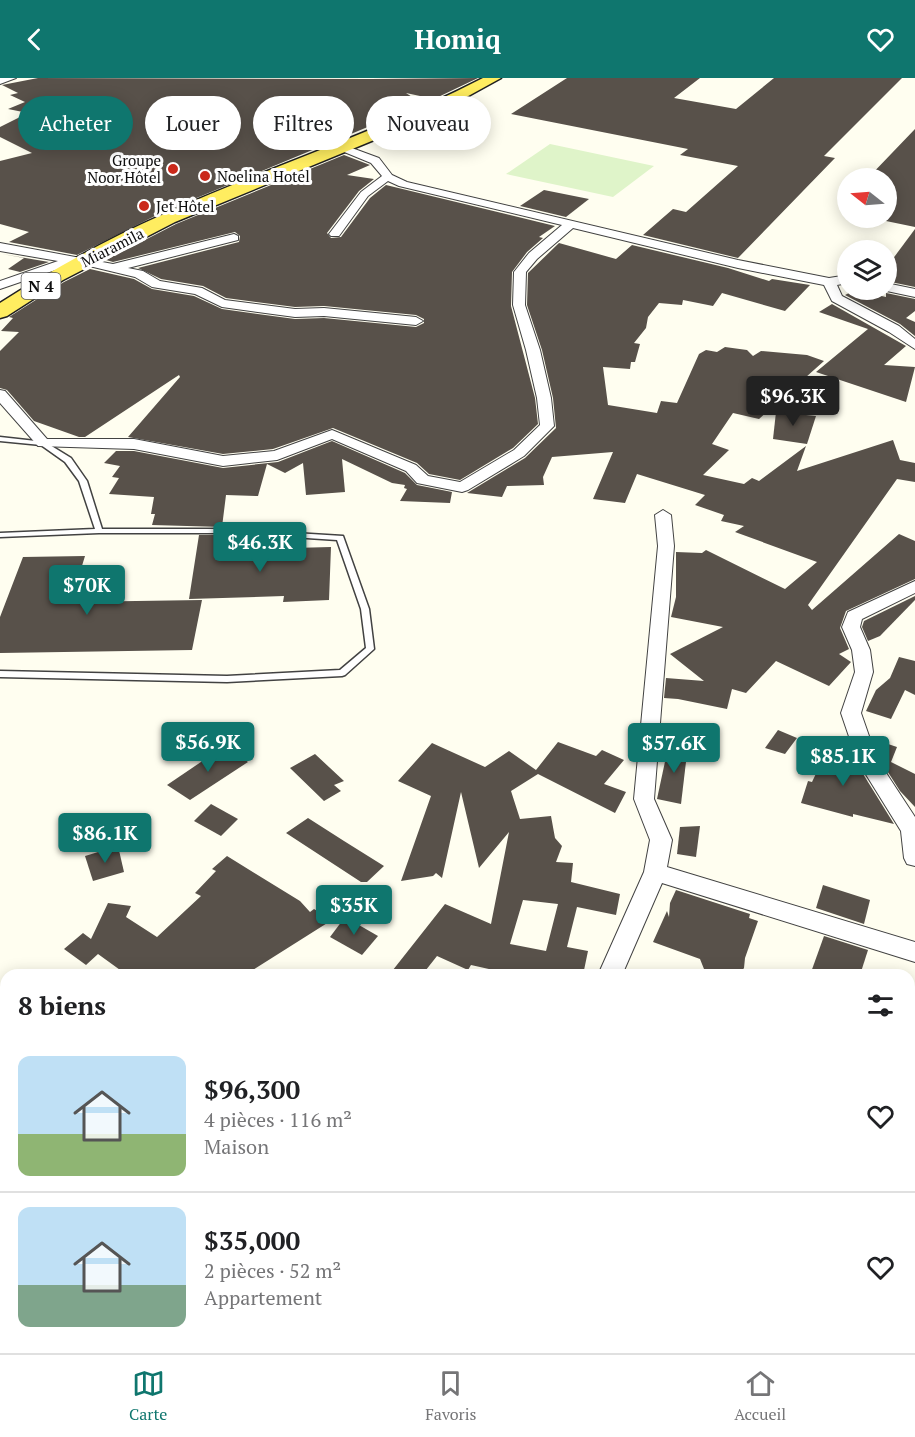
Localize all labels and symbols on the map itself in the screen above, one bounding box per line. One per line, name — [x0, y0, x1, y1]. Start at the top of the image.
place label: Groupe Noor Hôtel — [87, 150, 161, 187]
marker: Groupe Noor Hôtel — [166, 162, 180, 176]
place label: Noelina Hotel — [217, 166, 310, 186]
north arrow — [837, 168, 897, 228]
marker: Noelina Hotel — [198, 169, 212, 183]
place label: Jet Hôtel — [156, 196, 215, 216]
marker: Jet Hôtel — [137, 199, 151, 213]
street label: Miaramila — [77, 222, 147, 271]
road number: N 4 — [22, 273, 60, 299]
pin: $96.3K — [744, 376, 842, 427]
pin: $46.3K — [211, 522, 309, 573]
pin: $70K — [51, 565, 123, 616]
pin: $56.9K — [159, 722, 257, 773]
pin: $57.6K — [625, 723, 723, 774]
pin: $85.1K — [794, 736, 892, 787]
pin: $86.1K — [56, 813, 154, 864]
pin: $35K — [318, 885, 390, 936]

